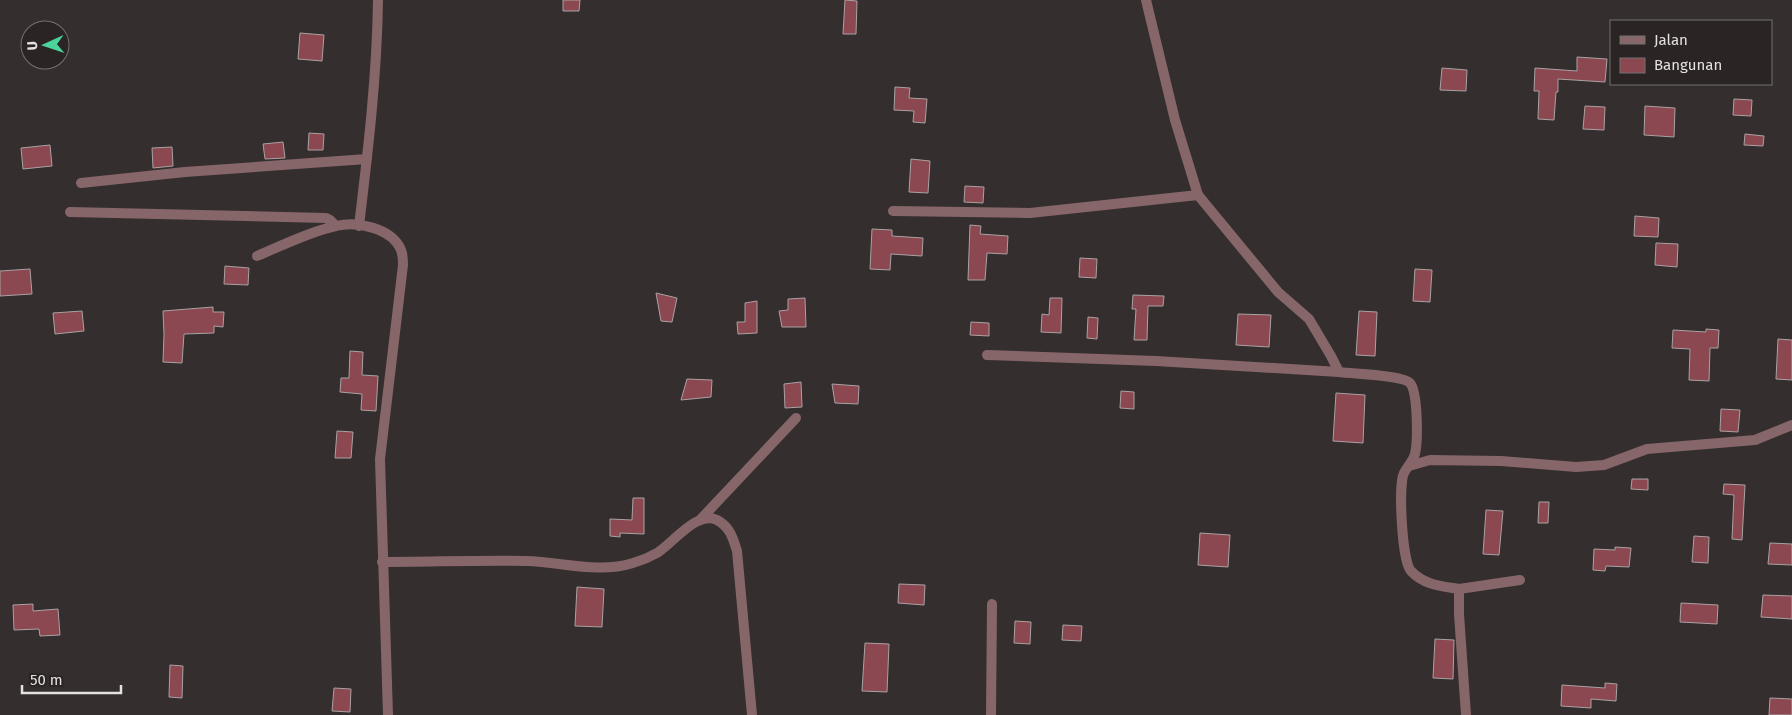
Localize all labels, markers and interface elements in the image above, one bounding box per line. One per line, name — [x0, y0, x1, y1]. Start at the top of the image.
north arrow — [20, 20, 70, 70]
legend — [1610, 20, 1772, 85]
text: Jalan — [1654, 31, 1688, 49]
text: U — [24, 41, 41, 51]
text: Bangunan — [1654, 56, 1722, 74]
scale bar — [22, 662, 121, 694]
text: 50 m — [30, 671, 63, 689]

